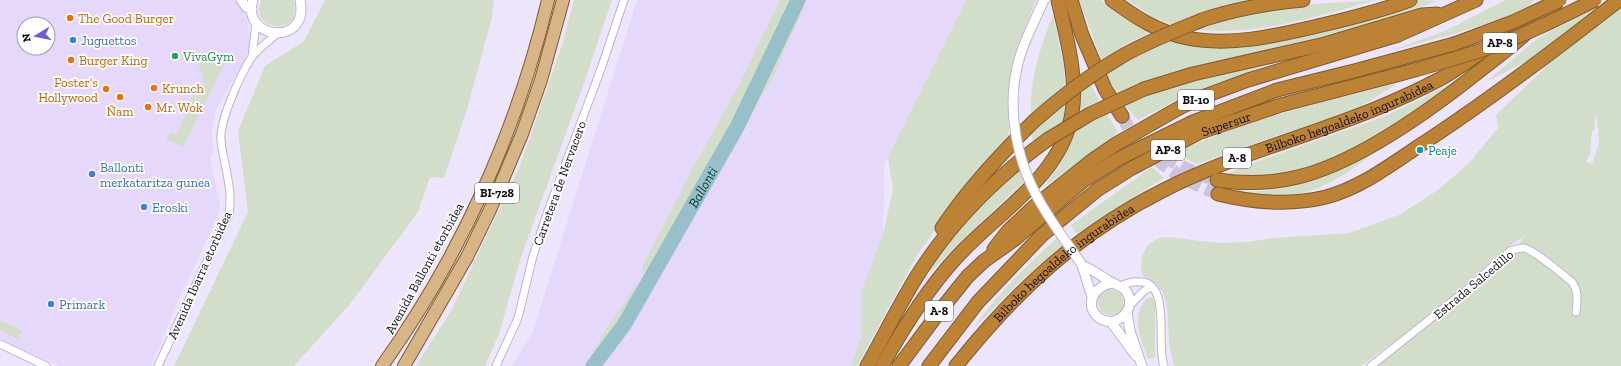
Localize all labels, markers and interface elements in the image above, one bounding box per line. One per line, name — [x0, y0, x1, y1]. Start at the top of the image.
place label: The Good Burger — [78, 11, 174, 26]
marker: The Good Burger — [65, 13, 75, 23]
north arrow — [16, 16, 56, 56]
text: N — [19, 32, 34, 43]
place label: Juguettos — [81, 33, 137, 48]
road number: AP-8 — [1483, 33, 1517, 53]
marker: Juguettos — [68, 35, 78, 45]
place label: VivaGym — [182, 49, 235, 64]
marker: VivaGym — [170, 51, 180, 61]
place label: Burger King — [79, 53, 148, 68]
marker: Burger King — [66, 55, 76, 65]
place label: Foster's Hollywood — [38, 75, 98, 105]
street label: Bilboko hegoaldeko ingurabidea — [1263, 77, 1436, 156]
place label: Krunch — [162, 81, 205, 96]
marker: Krunch — [149, 83, 159, 93]
marker: Foster's Hollywood — [101, 84, 111, 94]
road number: BI-10 — [1178, 90, 1214, 110]
marker: Ñam — [115, 92, 125, 102]
place label: Mr. Wok — [156, 100, 203, 115]
marker: Mr. Wok — [143, 102, 153, 112]
place label: Ñam — [107, 104, 134, 119]
street label: Supersur — [1199, 109, 1253, 139]
street label: Carretera de Nervacero — [530, 118, 589, 248]
road number: AP-8 — [1151, 140, 1185, 160]
place label: Peaje — [1428, 143, 1457, 159]
marker: Peaje — [1415, 145, 1425, 155]
road number: A-8 — [1223, 148, 1251, 168]
place label: Ballonti merkataritza gunea — [100, 160, 211, 190]
water label: Ballonti — [685, 164, 721, 211]
marker: Ballonti merkataritza gunea — [87, 169, 97, 179]
road number: BI-728 — [475, 183, 519, 203]
street label: Avenida Ballonti etorbidea — [382, 199, 467, 336]
place label: Eroski — [152, 200, 188, 215]
street label: Bilboko hegoaldeko ingurabidea — [990, 200, 1137, 325]
marker: Eroski — [139, 202, 149, 212]
street label: Avenida Ibarra etorbidea — [164, 208, 235, 342]
street label: Estrada Salcedillo — [1430, 246, 1516, 322]
place label: Primark — [59, 297, 105, 312]
marker: Primark — [46, 299, 56, 309]
road number: A-8 — [925, 301, 953, 321]

